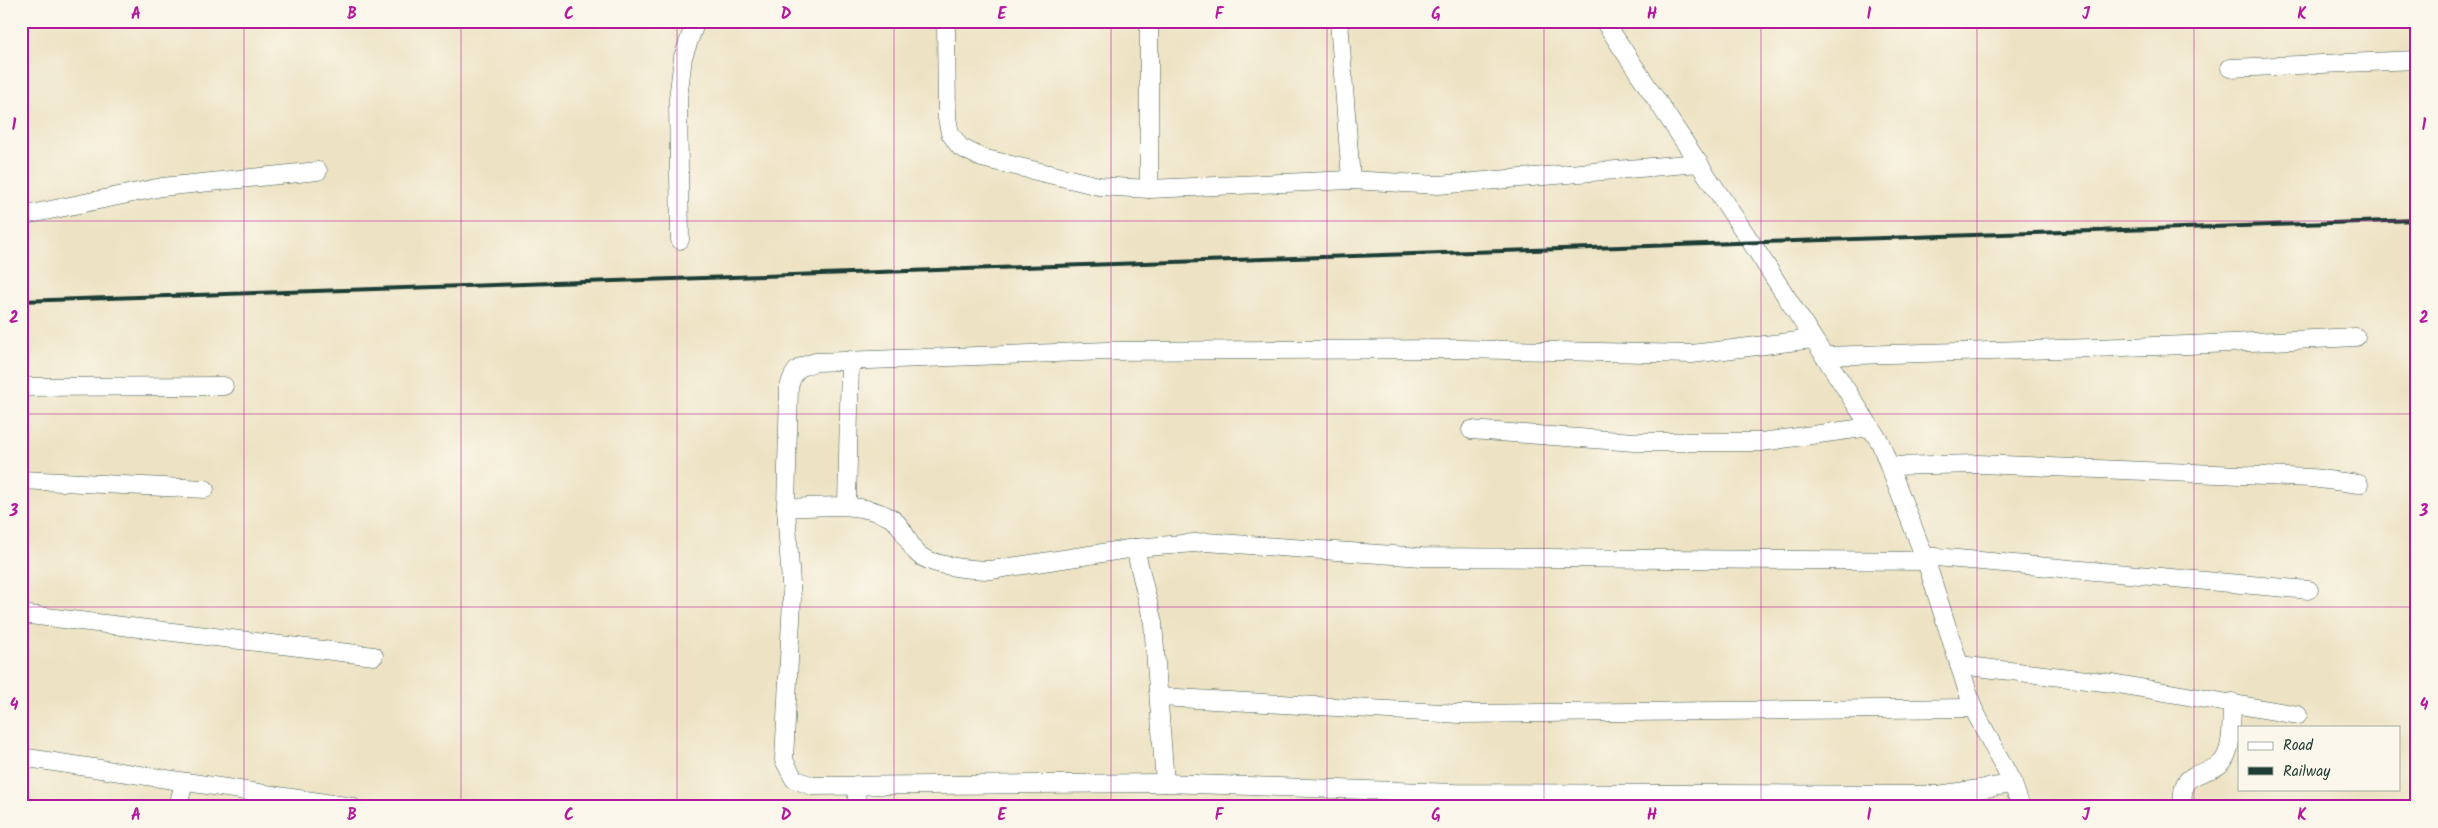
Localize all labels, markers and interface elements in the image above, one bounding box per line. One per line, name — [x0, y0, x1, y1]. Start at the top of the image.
text: A — [131, 2, 141, 27]
text: B — [347, 2, 357, 27]
text: C — [564, 2, 574, 27]
text: D — [781, 2, 792, 27]
text: E — [998, 2, 1008, 27]
text: F — [1215, 2, 1225, 27]
text: G — [1431, 2, 1441, 27]
text: H — [1647, 2, 1657, 27]
text: I — [1867, 2, 1872, 27]
text: J — [2082, 2, 2091, 27]
text: K — [2297, 2, 2307, 27]
text: 1 — [12, 113, 17, 138]
text: 1 — [2422, 113, 2427, 138]
text: 2 — [9, 306, 19, 331]
text: 2 — [2419, 306, 2429, 331]
text: 3 — [9, 499, 19, 524]
text: 3 — [2419, 499, 2429, 524]
text: 4 — [10, 693, 19, 718]
text: 4 — [2420, 693, 2429, 718]
legend — [2238, 726, 2400, 790]
text: Road — [2283, 734, 2314, 758]
text: Railway — [2283, 760, 2331, 784]
text: A — [131, 803, 141, 828]
text: B — [347, 803, 357, 828]
text: C — [564, 803, 574, 828]
text: D — [781, 803, 792, 828]
text: E — [998, 803, 1008, 828]
text: F — [1215, 803, 1225, 828]
text: G — [1431, 803, 1441, 828]
text: H — [1647, 803, 1657, 828]
text: I — [1867, 803, 1872, 828]
text: J — [2082, 803, 2091, 828]
text: K — [2297, 803, 2307, 828]

